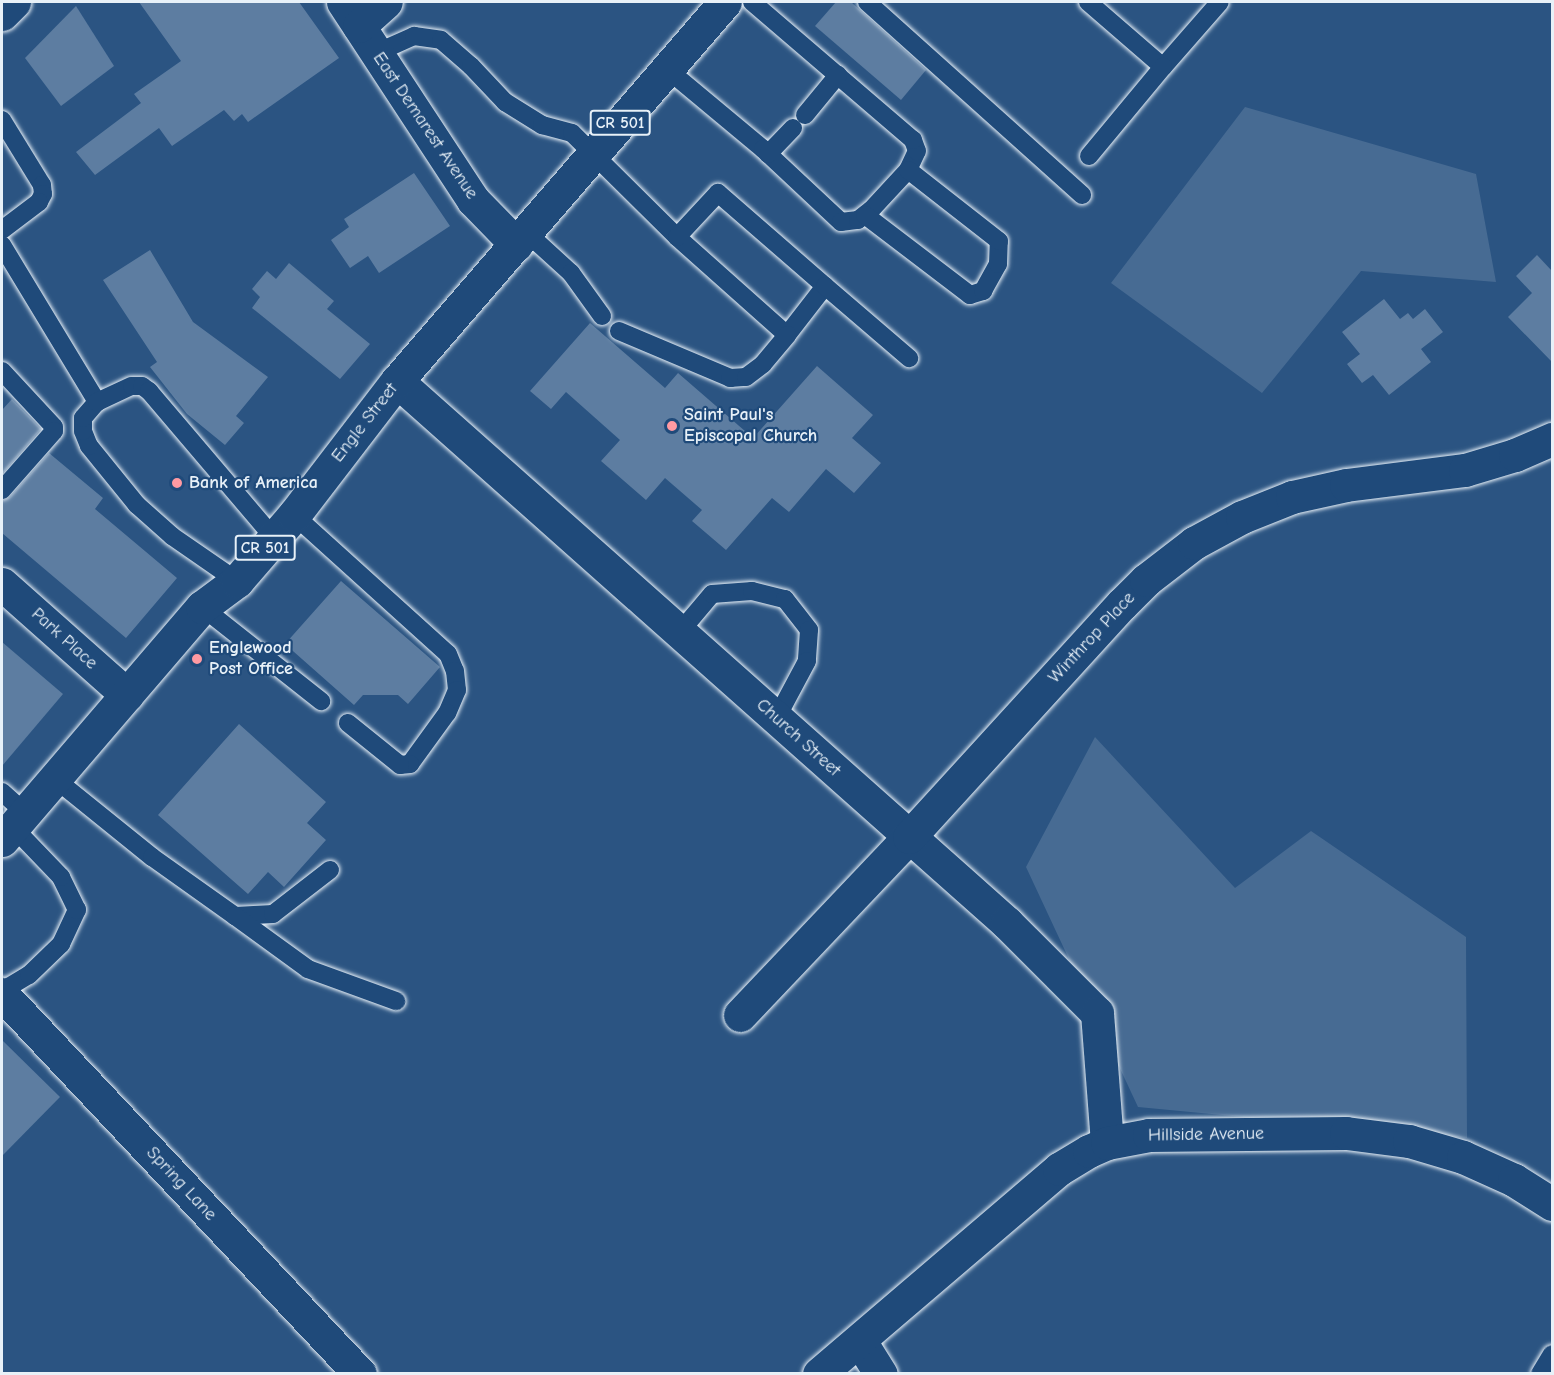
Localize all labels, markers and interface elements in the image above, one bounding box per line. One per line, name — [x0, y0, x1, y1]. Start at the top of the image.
street label: East Demarest Avenue — [368, 48, 482, 204]
road number: CR 501 — [588, 110, 652, 136]
street label: Engle Street — [327, 379, 403, 467]
place label: Saint Paul's Episcopal Church — [684, 405, 817, 448]
marker: Saint Paul's Episcopal Church — [665, 419, 679, 433]
place label: Bank of America — [189, 472, 318, 494]
marker: Bank of America — [170, 476, 184, 490]
road number: CR 501 — [234, 535, 296, 561]
street label: Winthrop Place — [1044, 588, 1140, 688]
street label: Park Place — [26, 604, 102, 674]
place label: Englewood Post Office — [209, 638, 293, 680]
marker: Englewood Post Office — [190, 652, 204, 666]
street label: Church Street — [751, 695, 845, 781]
street label: Hillside Avenue — [1148, 1123, 1264, 1147]
street label: Spring Lane — [141, 1143, 221, 1225]

